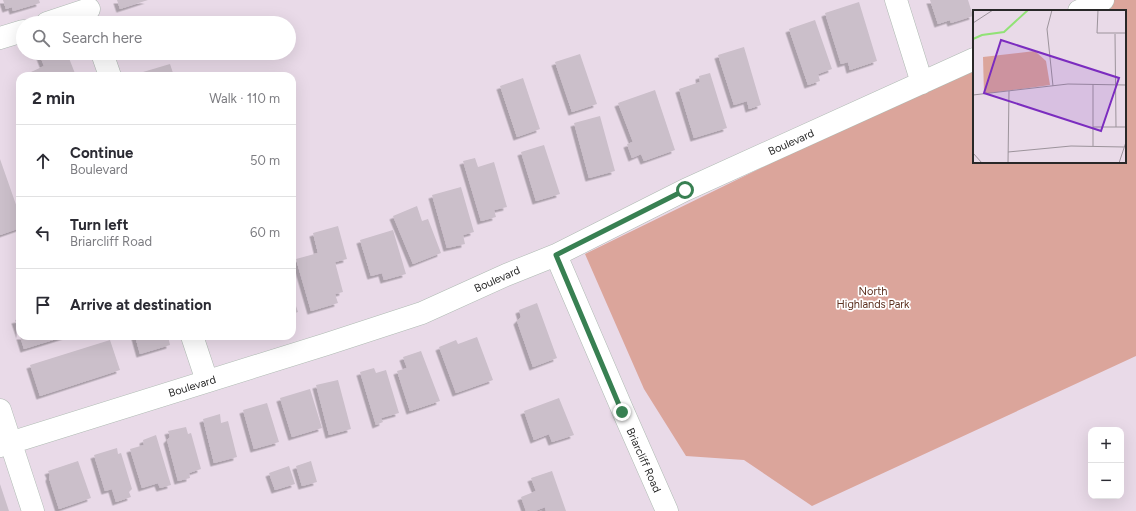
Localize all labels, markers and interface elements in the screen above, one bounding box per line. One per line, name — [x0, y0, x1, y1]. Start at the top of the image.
inset map — [973, 10, 1126, 163]
search box — [16, 16, 296, 60]
icon: search — [30, 27, 52, 49]
text: Search here — [62, 29, 142, 47]
text: 2 min — [32, 88, 75, 108]
text: Walk · 110 m — [209, 91, 280, 106]
street label: Boulevard — [766, 127, 816, 158]
text: Continue — [70, 144, 133, 162]
icon: ahead — [32, 150, 54, 172]
text: 50 m — [250, 153, 280, 168]
text: Boulevard — [70, 162, 128, 177]
route start — [676, 181, 694, 199]
text: Turn left — [70, 216, 128, 234]
icon: left — [32, 222, 54, 244]
text: 60 m — [250, 225, 280, 240]
text: Briarcliff Road — [70, 234, 152, 249]
street label: Boulevard — [472, 264, 522, 295]
park label: North Highlands Park — [837, 285, 910, 311]
icon: arrive — [32, 294, 54, 316]
text: Arrive at destination — [70, 296, 211, 314]
street label: Boulevard — [167, 373, 217, 400]
route end — [613, 403, 631, 421]
street label: Briarcliff Road — [623, 426, 664, 495]
map controls — [1088, 427, 1124, 499]
button: + — [1088, 427, 1124, 463]
button: − — [1088, 463, 1124, 499]

